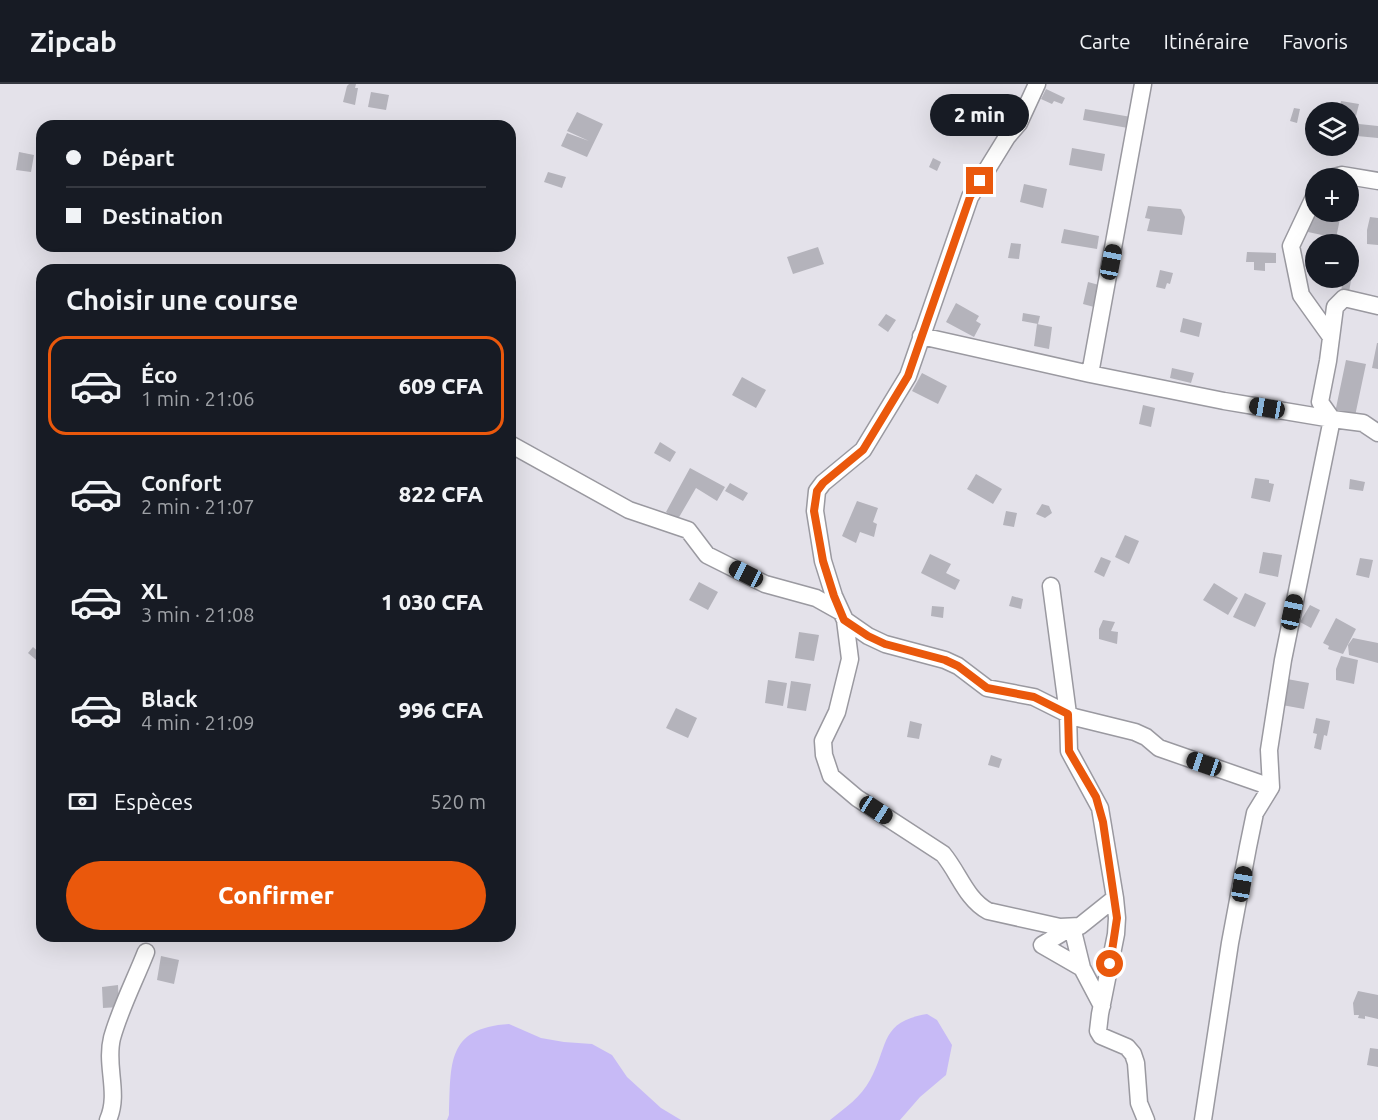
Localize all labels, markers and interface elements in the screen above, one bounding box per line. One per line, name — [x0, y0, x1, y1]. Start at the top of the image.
text: Zipcab — [30, 26, 117, 57]
text: Carte — [1079, 29, 1131, 53]
text: Itinéraire — [1164, 29, 1249, 53]
text: Favoris — [1282, 29, 1348, 53]
callout: 2 min — [930, 94, 1030, 136]
map controls — [1305, 102, 1359, 288]
button: layers — [1305, 102, 1359, 156]
text: 2 min — [954, 103, 1005, 126]
text: Départ — [102, 145, 174, 170]
route end — [966, 167, 993, 194]
button: + — [1305, 168, 1359, 222]
text: Destination — [102, 203, 223, 228]
button: − — [1305, 234, 1359, 288]
car — [1099, 243, 1123, 281]
text: Choisir une course — [66, 285, 298, 315]
icon: car — [69, 359, 123, 413]
text: Éco — [141, 362, 178, 387]
text: 609 CFA — [399, 373, 483, 398]
text: 1 min · 21:06 — [141, 387, 255, 410]
car — [1248, 396, 1286, 420]
icon: car — [69, 467, 123, 521]
text: Confort — [141, 470, 222, 495]
text: 822 CFA — [399, 481, 483, 506]
text: 2 min · 21:07 — [141, 495, 255, 518]
car — [726, 558, 766, 590]
icon: car — [69, 575, 123, 629]
text: XL — [141, 578, 168, 603]
text: 1 030 CFA — [381, 589, 483, 614]
car — [1279, 593, 1305, 631]
text: 3 min · 21:08 — [141, 603, 255, 626]
icon: car — [69, 683, 123, 737]
text: Black — [141, 686, 198, 711]
text: 996 CFA — [399, 697, 483, 722]
text: 4 min · 21:09 — [141, 711, 255, 734]
car — [1184, 750, 1224, 778]
icon: cash — [66, 785, 99, 818]
text: Espèces — [114, 789, 193, 814]
text: 520 m — [430, 790, 486, 813]
car — [856, 793, 896, 827]
button: Confirmer — [66, 861, 486, 930]
car — [1230, 865, 1254, 903]
route start — [1096, 950, 1123, 977]

